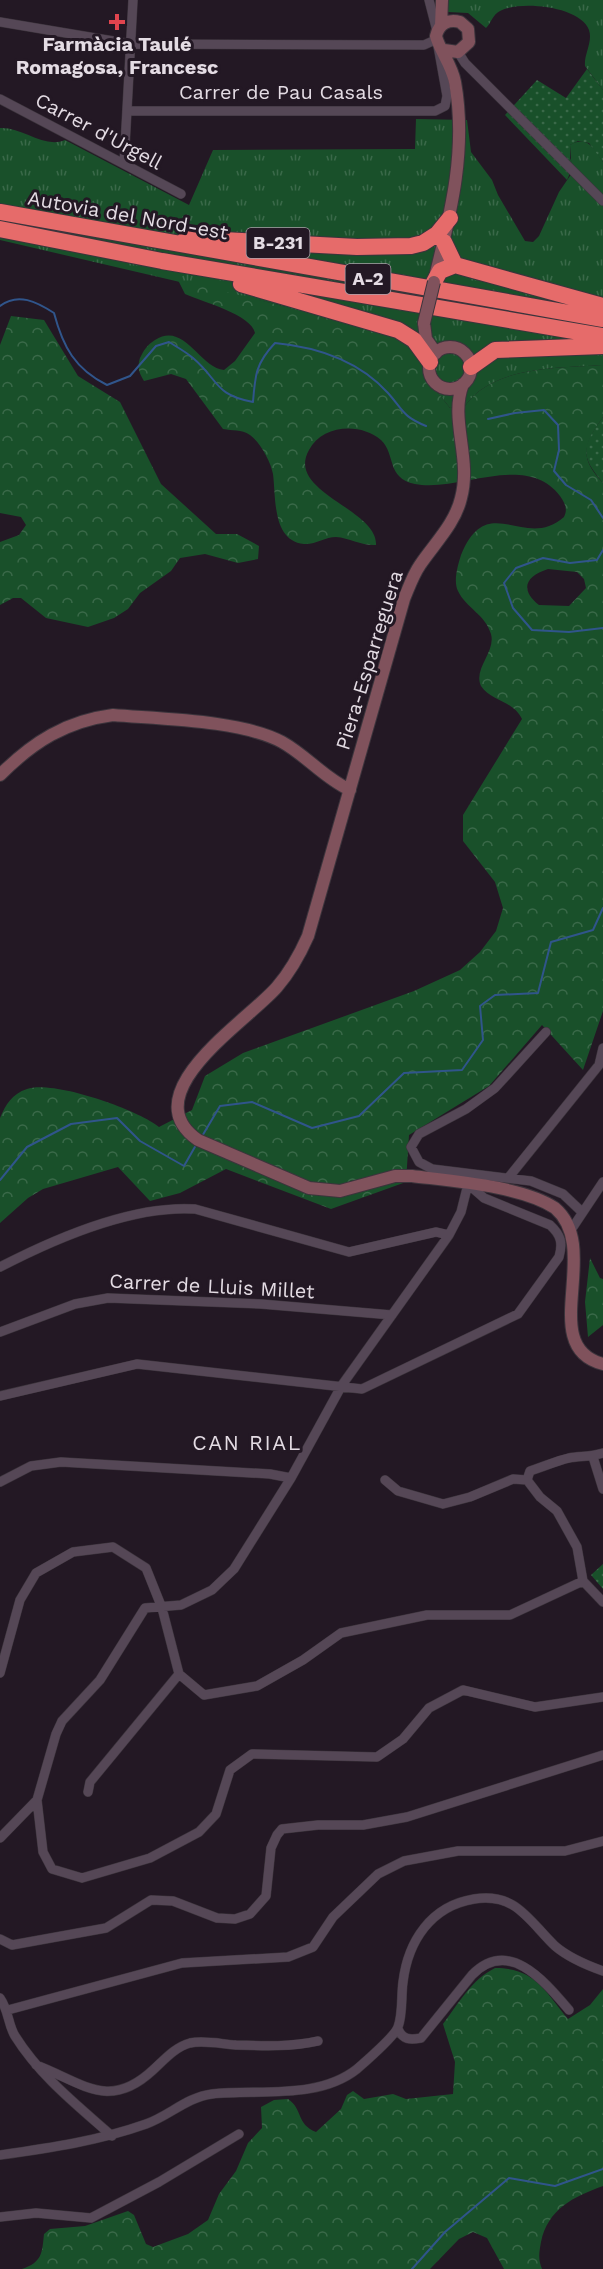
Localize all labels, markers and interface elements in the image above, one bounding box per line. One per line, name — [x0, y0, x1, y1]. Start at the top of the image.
marker: Farmàcia Taulé Romagosa, Francesc — [110, 15, 124, 29]
place label: Farmàcia Taulé Romagosa, Francesc — [16, 32, 218, 79]
street label: Carrer de Pau Casals — [179, 80, 383, 104]
street label: Carrer d'Urgell — [31, 87, 167, 175]
street label: Autovia del Nord-est — [26, 186, 231, 245]
road number: B-231 — [246, 228, 310, 258]
road number: A-2 — [346, 264, 391, 294]
street label: Piera-Esparreguera — [330, 567, 408, 753]
street label: Carrer de Lluis Millet — [109, 1269, 316, 1303]
district label: CAN RIAL — [192, 1430, 302, 1455]

